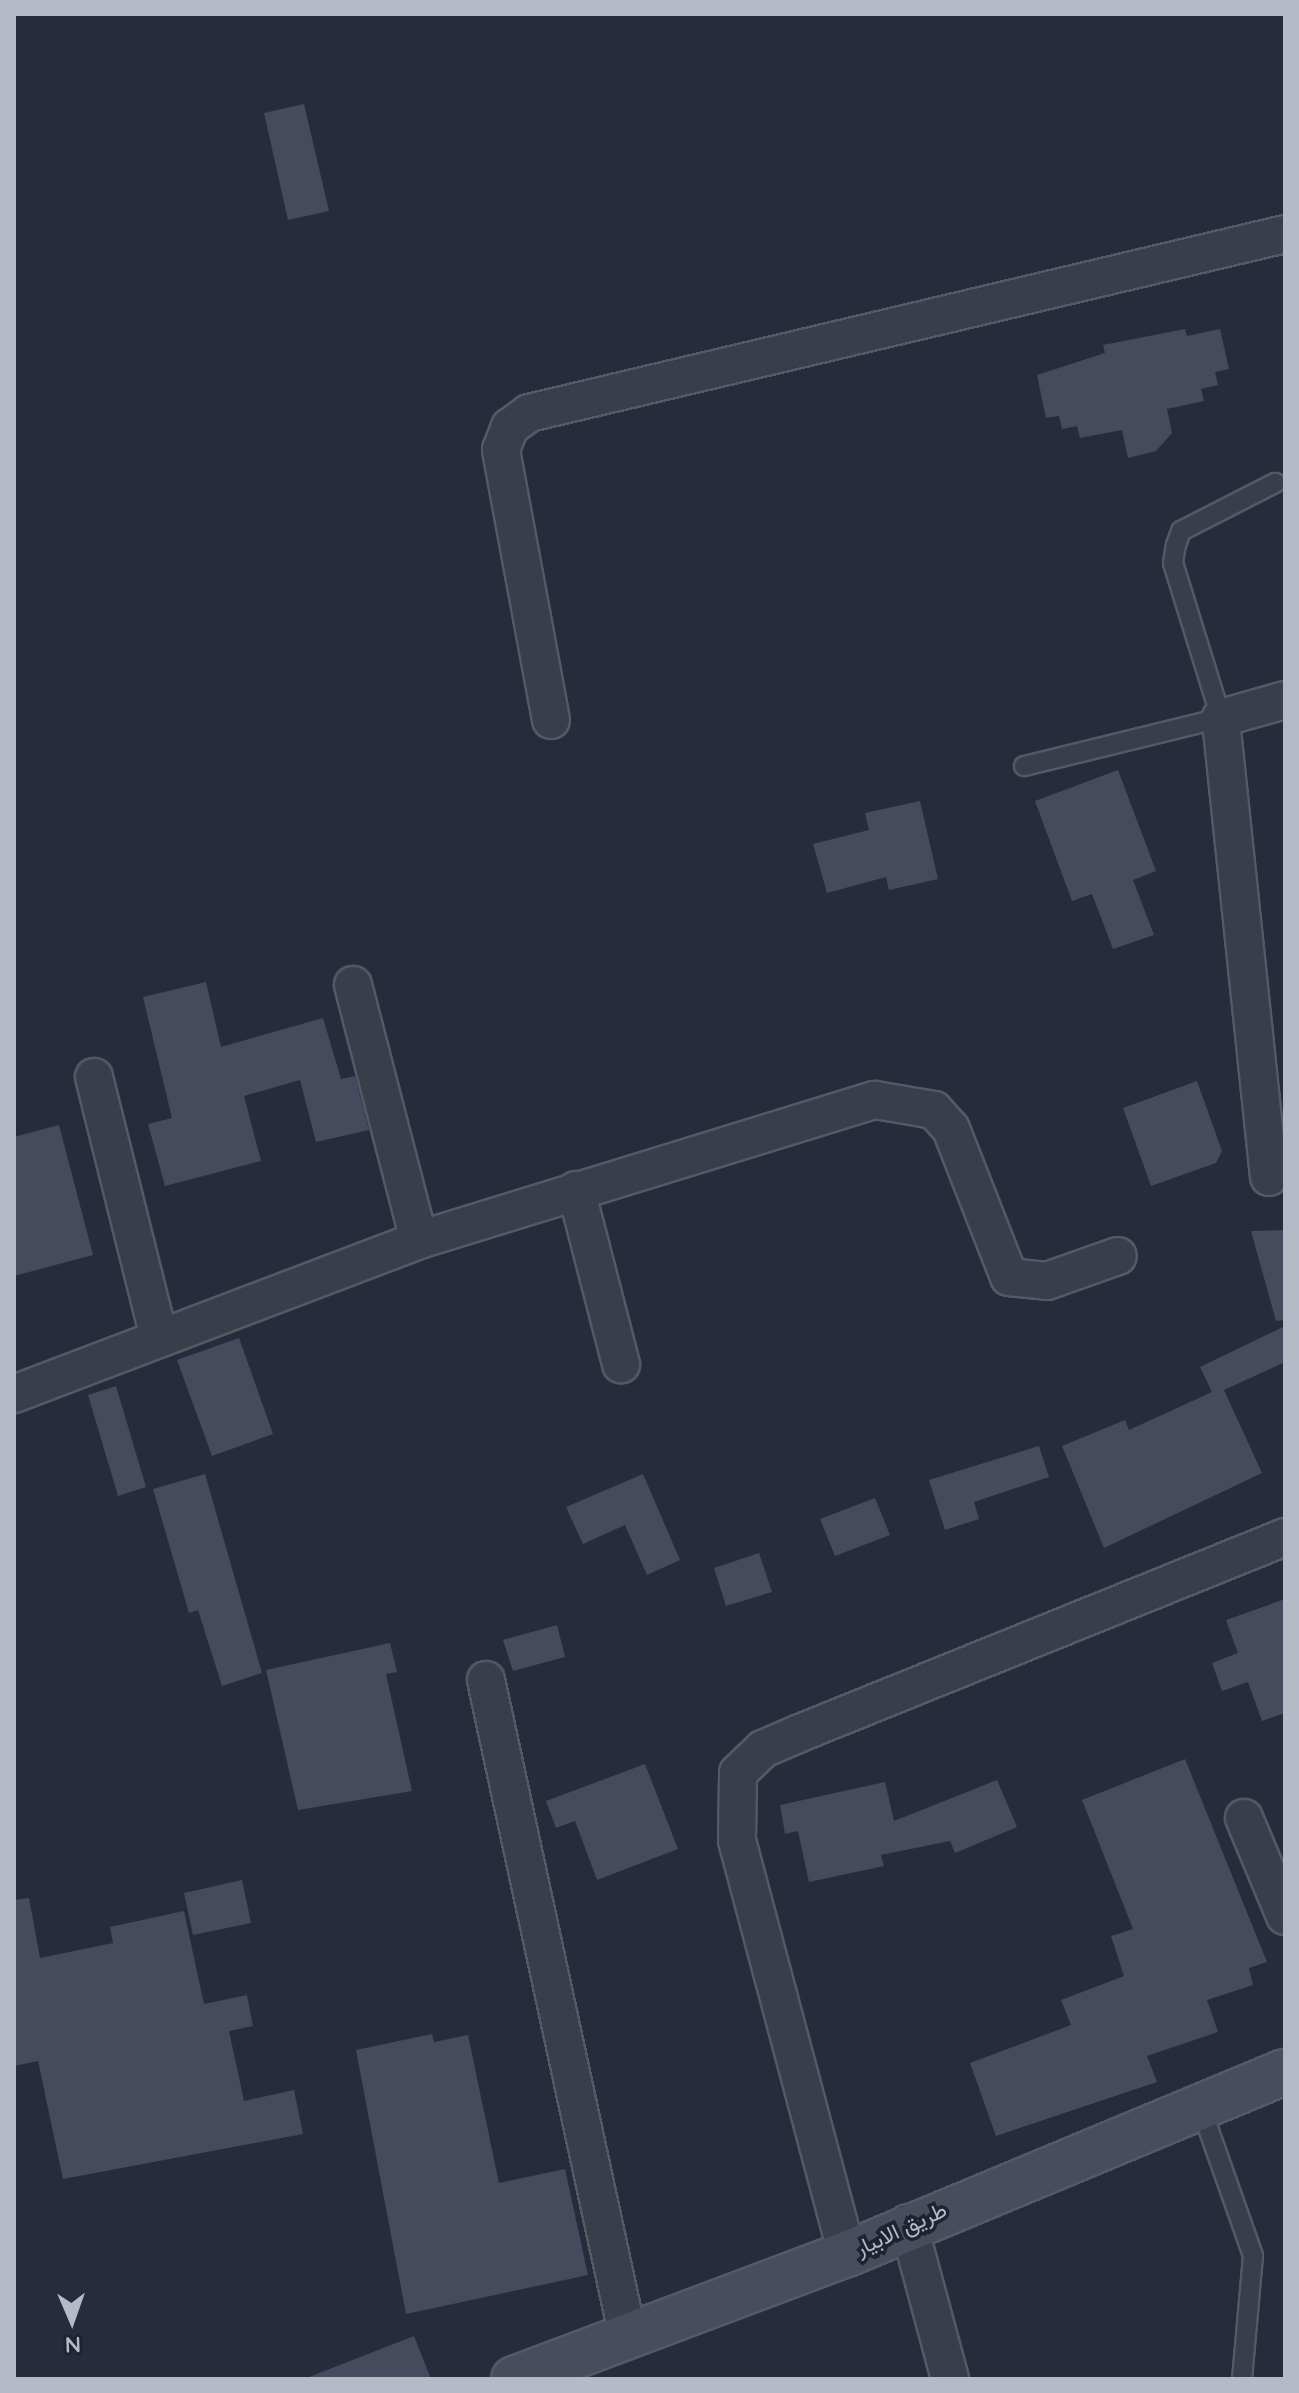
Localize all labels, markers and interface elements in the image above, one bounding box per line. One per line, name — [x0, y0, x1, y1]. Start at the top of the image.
street label: طريق الابيار — [851, 2196, 951, 2262]
north arrow — [32, 2281, 112, 2361]
text: N — [64, 2331, 81, 2359]

